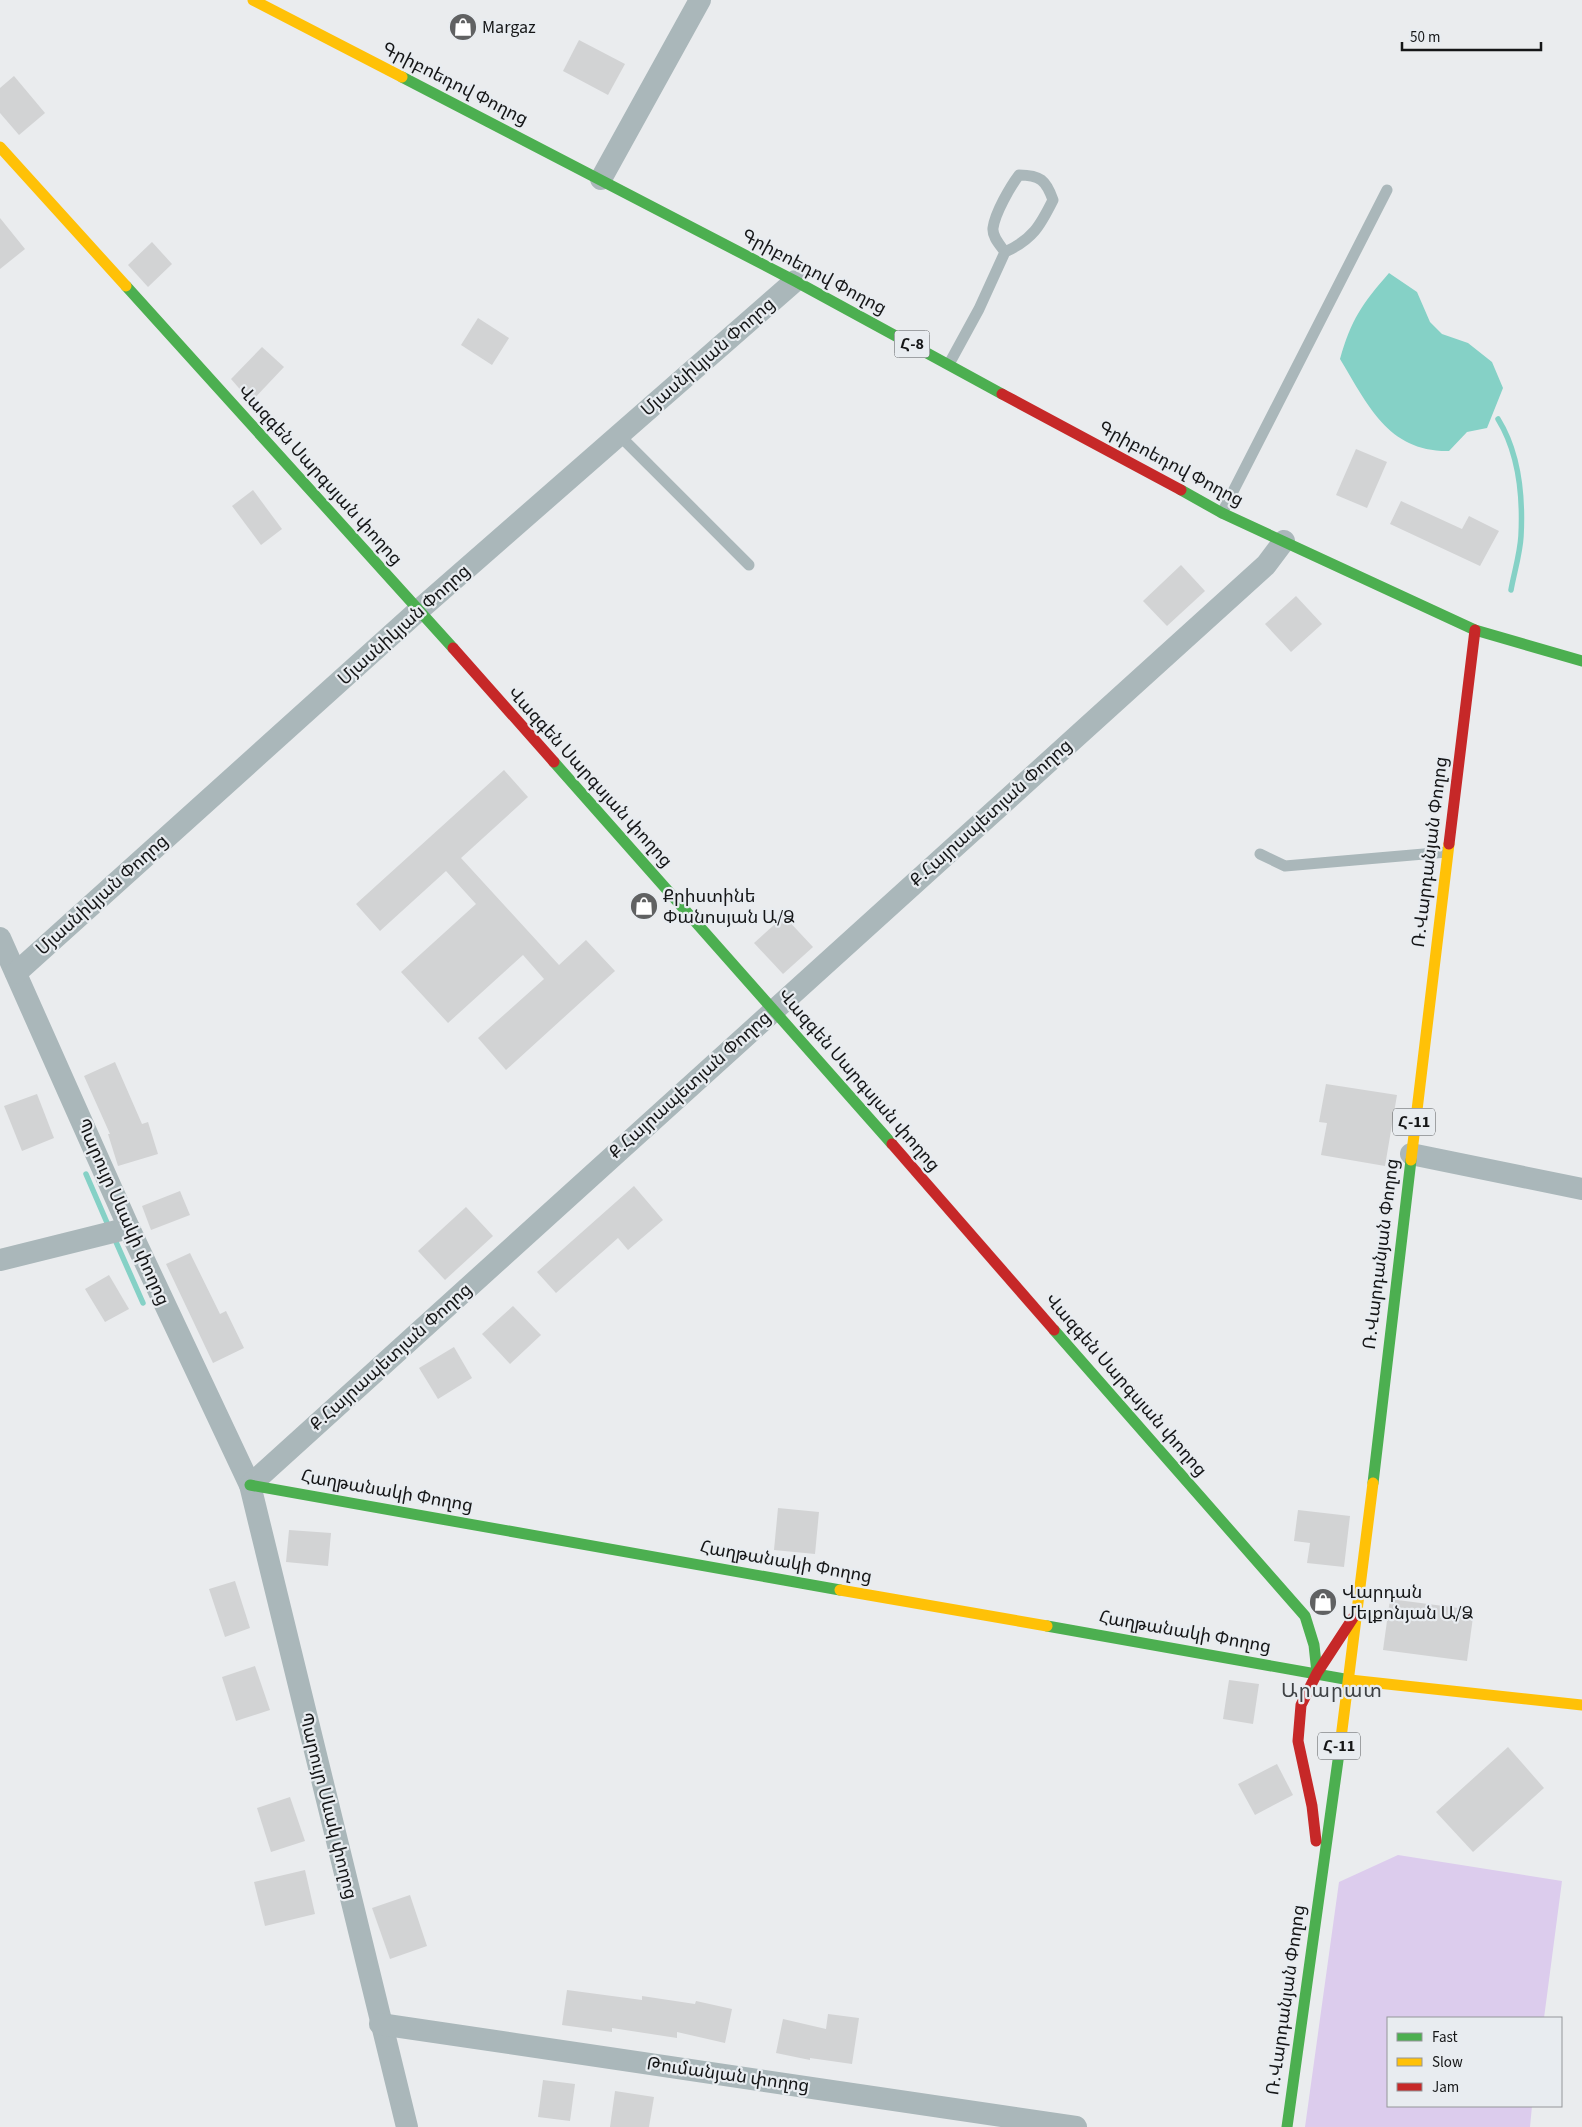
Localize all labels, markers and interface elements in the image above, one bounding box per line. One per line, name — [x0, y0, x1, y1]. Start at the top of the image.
shop icon: Margaz — [448, 12, 478, 42]
place label: Margaz — [482, 15, 536, 40]
scale bar — [1402, 20, 1541, 52]
text: 50 m — [1410, 27, 1440, 48]
street label: Գրիբոեդով Փողոց — [378, 36, 532, 132]
street label: Գրիբոեդով Փողոց — [737, 223, 891, 321]
street label: Մյասնիկյան Փողոց — [636, 292, 780, 422]
road number: Հ-8 — [894, 330, 930, 358]
street label: Վազգեն Սարգսյան փողոց — [232, 379, 408, 571]
street label: Գրիբոեդով Փողոց — [1094, 415, 1248, 513]
street label: Մյասնիկյան Փողոց — [332, 559, 476, 691]
street label: Վազգեն Սարգսյան փողոց — [502, 681, 678, 873]
street label: Ք.Հայրապետյան Փողոց — [904, 733, 1078, 893]
street label: Ռ.Վարդանյան Փողոց — [1406, 755, 1454, 949]
street label: Մյասնիկյան Փողոց — [30, 829, 174, 961]
place label: Քրիստինե Փանոսյան Ա/Ձ — [663, 884, 795, 930]
shop icon: Քրիստինե Փանոսյան Ա/Ձ — [629, 891, 659, 921]
street label: Վազգեն Սարգսյան փողոց — [772, 983, 946, 1177]
street label: Ք.Հայրապետյան Փողոց — [603, 1005, 777, 1165]
road number: Հ-11 — [1393, 1108, 1435, 1136]
street label: Պարույր Սևակի փողոց — [70, 1114, 176, 1310]
street label: Ռ.Վարդանյան Փողոց — [1357, 1157, 1405, 1351]
street label: Ք.Հայրապետյան Փողոց — [304, 1277, 478, 1437]
street label: Վազգեն Սարգսյան փողոց — [1039, 1288, 1213, 1482]
street label: Հաղթանակի Փողոց — [299, 1464, 475, 1518]
street label: Հաղթանակի Փողոց — [698, 1535, 874, 1589]
place label: Վարդան Մելքոնյան Ա/Ձ — [1342, 1580, 1473, 1626]
shop icon: Վարդան Մելքոնյան Ա/Ձ — [1308, 1587, 1338, 1617]
street label: Հաղթանակի Փողոց — [1097, 1605, 1273, 1659]
district label: Արարատ — [1281, 1677, 1383, 1705]
street label: Պարույր Սևակ փողոց — [293, 1710, 363, 1902]
road number: Հ-11 — [1318, 1732, 1360, 1760]
street label: Ռ.Վարդանյան Փողոց — [1260, 1903, 1312, 2097]
legend — [1387, 2017, 1562, 2107]
text: Fast — [1432, 2027, 1458, 2048]
street label: Թումանյան փողոց — [645, 2051, 811, 2099]
text: Slow — [1432, 2052, 1463, 2073]
text: Jam — [1432, 2077, 1459, 2098]

